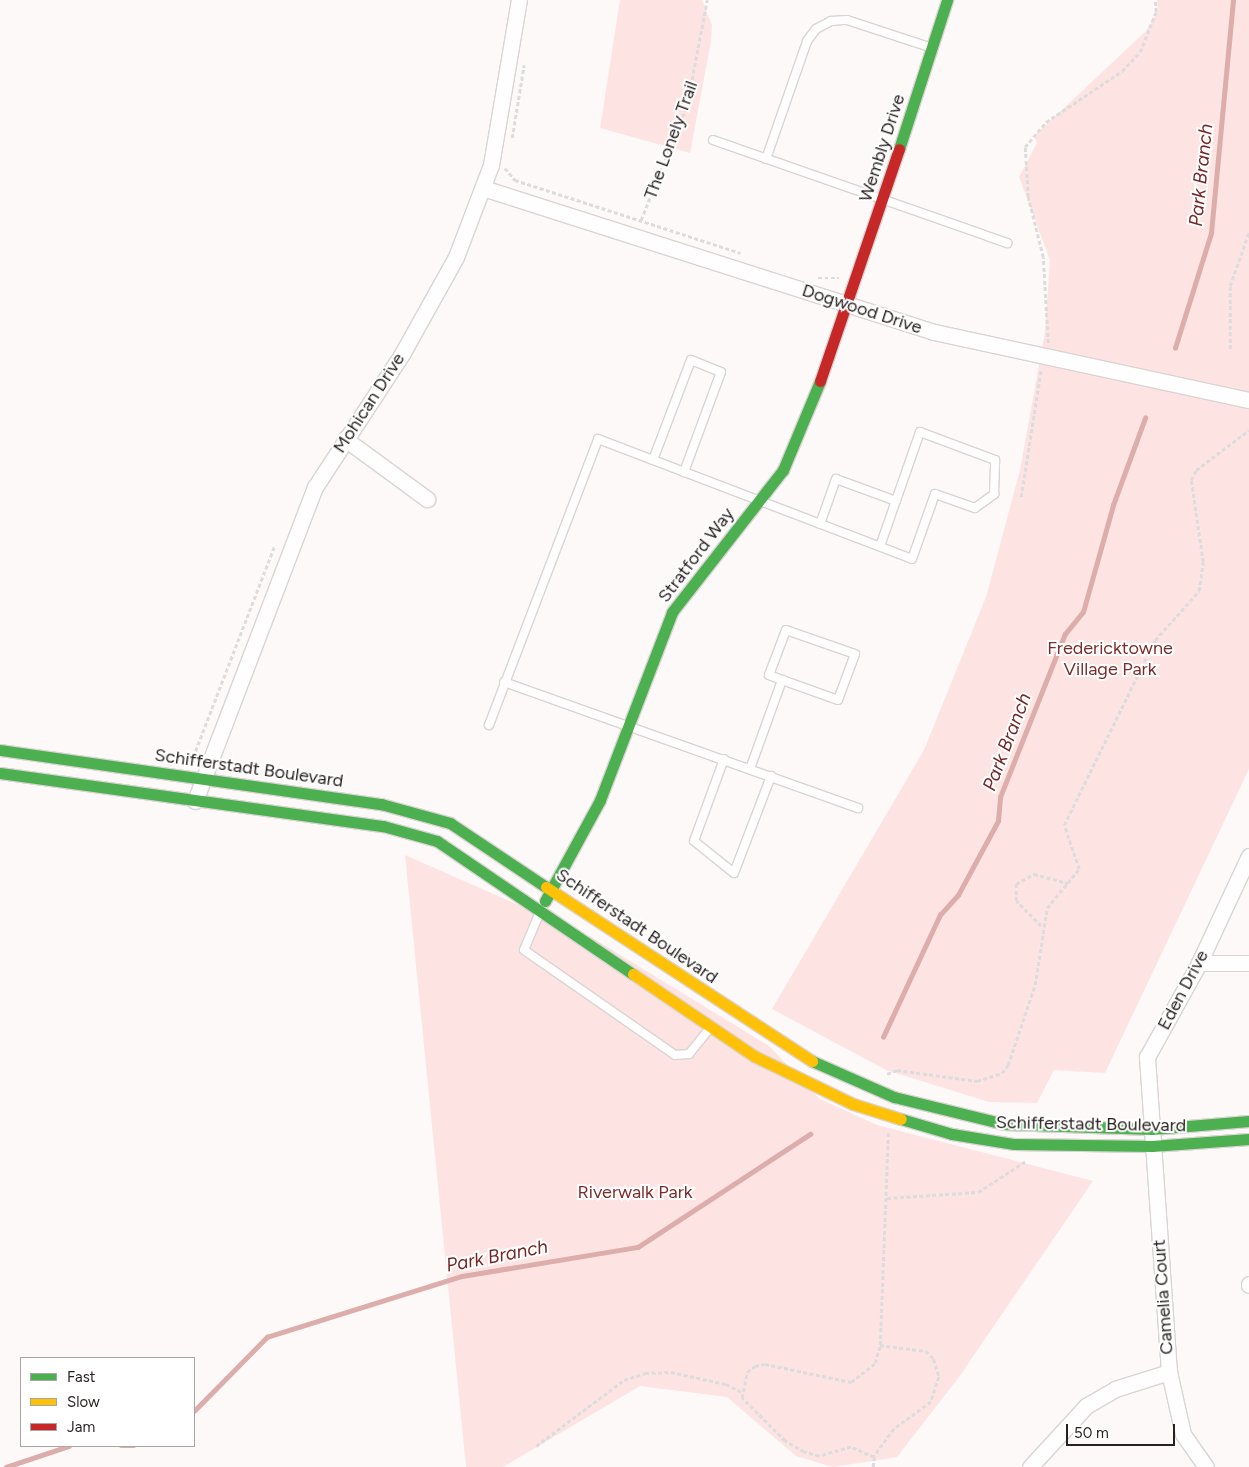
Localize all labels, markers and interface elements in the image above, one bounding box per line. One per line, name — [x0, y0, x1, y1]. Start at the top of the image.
street label: The Lonely Trail — [640, 78, 702, 202]
street label: Wembly Drive — [854, 92, 910, 204]
water label: Park Branch — [1184, 123, 1218, 227]
street label: Dogwood Drive — [799, 279, 925, 339]
street label: Mohican Drive — [329, 349, 409, 457]
street label: Stratford Way — [653, 503, 739, 607]
park label: Fredericktowne Village Park — [1047, 638, 1173, 681]
water label: Park Branch — [978, 690, 1036, 794]
street label: Schifferstadt Boulevard — [153, 744, 345, 792]
street label: Schifferstadt Boulevard — [552, 864, 722, 988]
street label: Eden Drive — [1153, 946, 1213, 1034]
street label: Schifferstadt Boulevard — [996, 1112, 1186, 1136]
park label: Riverwalk Park — [578, 1181, 692, 1203]
water label: Park Branch — [444, 1235, 550, 1277]
street label: Camelia Court — [1148, 1239, 1178, 1355]
legend — [20, 1357, 195, 1447]
text: Fast — [67, 1368, 95, 1386]
text: Slow — [67, 1393, 100, 1411]
scale bar — [1069, 1414, 1178, 1446]
text: Jam — [67, 1418, 95, 1436]
text: 50 m — [1074, 1424, 1109, 1442]

